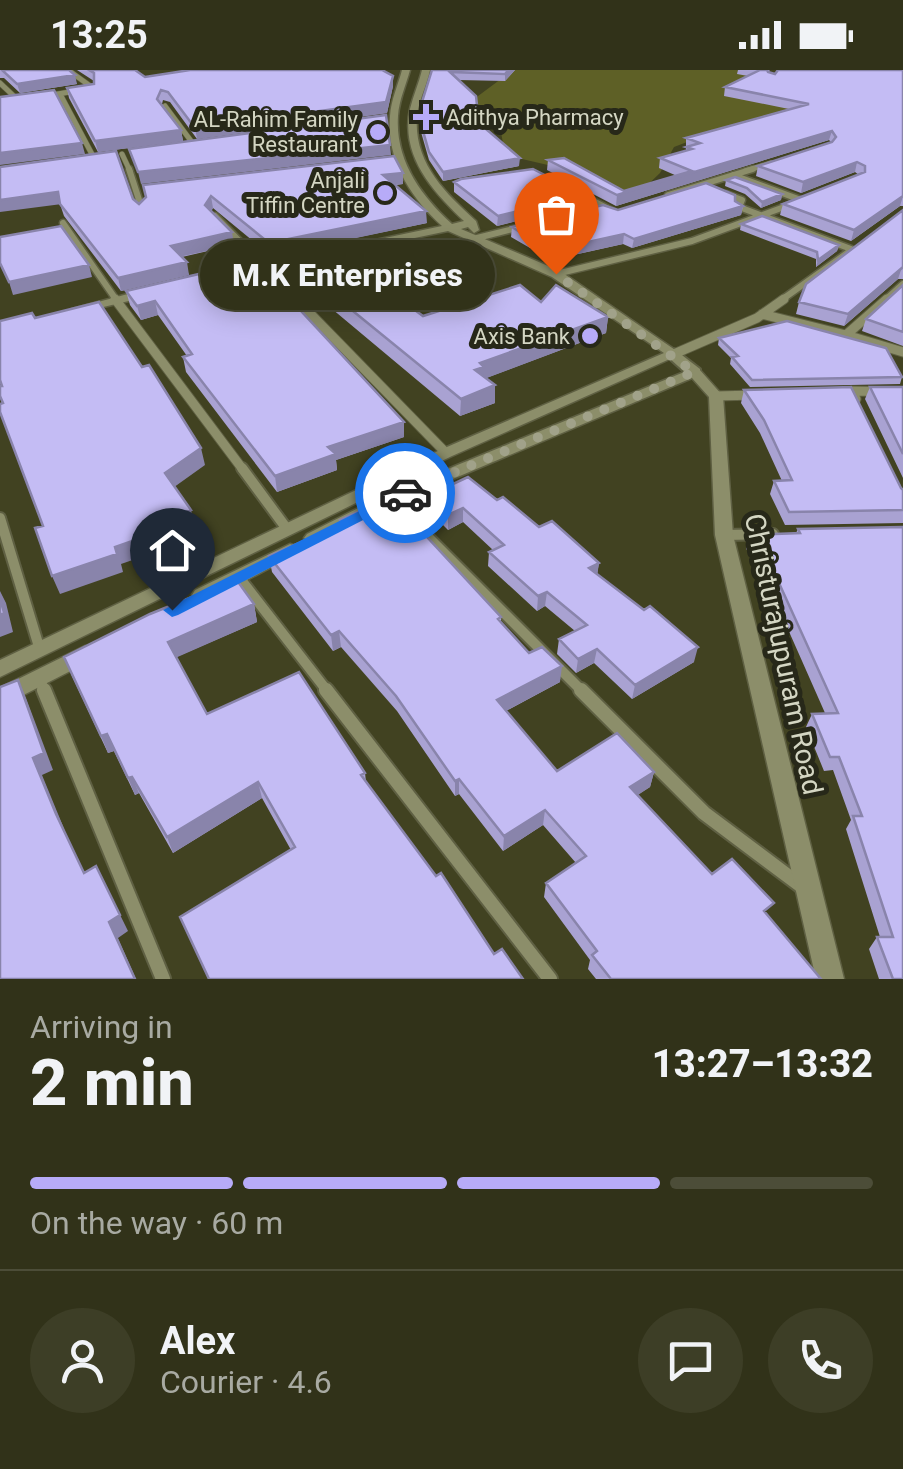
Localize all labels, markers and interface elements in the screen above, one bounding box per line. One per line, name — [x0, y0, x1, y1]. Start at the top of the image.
text: 13:25 — [50, 13, 148, 57]
place label: Adithya Pharmacy — [446, 105, 624, 130]
marker: Adithya Pharmacy — [415, 106, 437, 128]
place label: AL-Rahim Family Restaurant — [194, 107, 359, 157]
marker: AL-Rahim Family Restaurant — [367, 121, 389, 143]
place label: Anjali Tiffin Centre — [246, 168, 365, 218]
pin — [514, 172, 599, 275]
marker: Anjali Tiffin Centre — [374, 182, 396, 204]
icon: bag — [529, 187, 584, 242]
callout: M.K Enterprises — [201, 239, 496, 309]
text: M.K Enterprises — [232, 256, 463, 294]
place label: Axis Bank — [474, 324, 571, 349]
marker: Axis Bank — [579, 325, 601, 347]
courier — [355, 443, 455, 543]
icon: car — [378, 466, 433, 521]
pin — [130, 508, 215, 611]
street label: Christurajupuram Road — [738, 511, 829, 798]
icon: home — [145, 523, 200, 578]
text: Arriving in — [30, 1008, 173, 1046]
text: 13:27–13:32 — [652, 1042, 873, 1086]
text: 2 min — [30, 1045, 194, 1121]
text: On the way · 60 m — [30, 1204, 283, 1242]
button: person — [30, 1308, 135, 1413]
button: chat — [638, 1308, 743, 1413]
button: phone — [768, 1308, 873, 1413]
text: Alex — [160, 1319, 235, 1363]
text: Courier · 4.6 — [160, 1363, 332, 1401]

